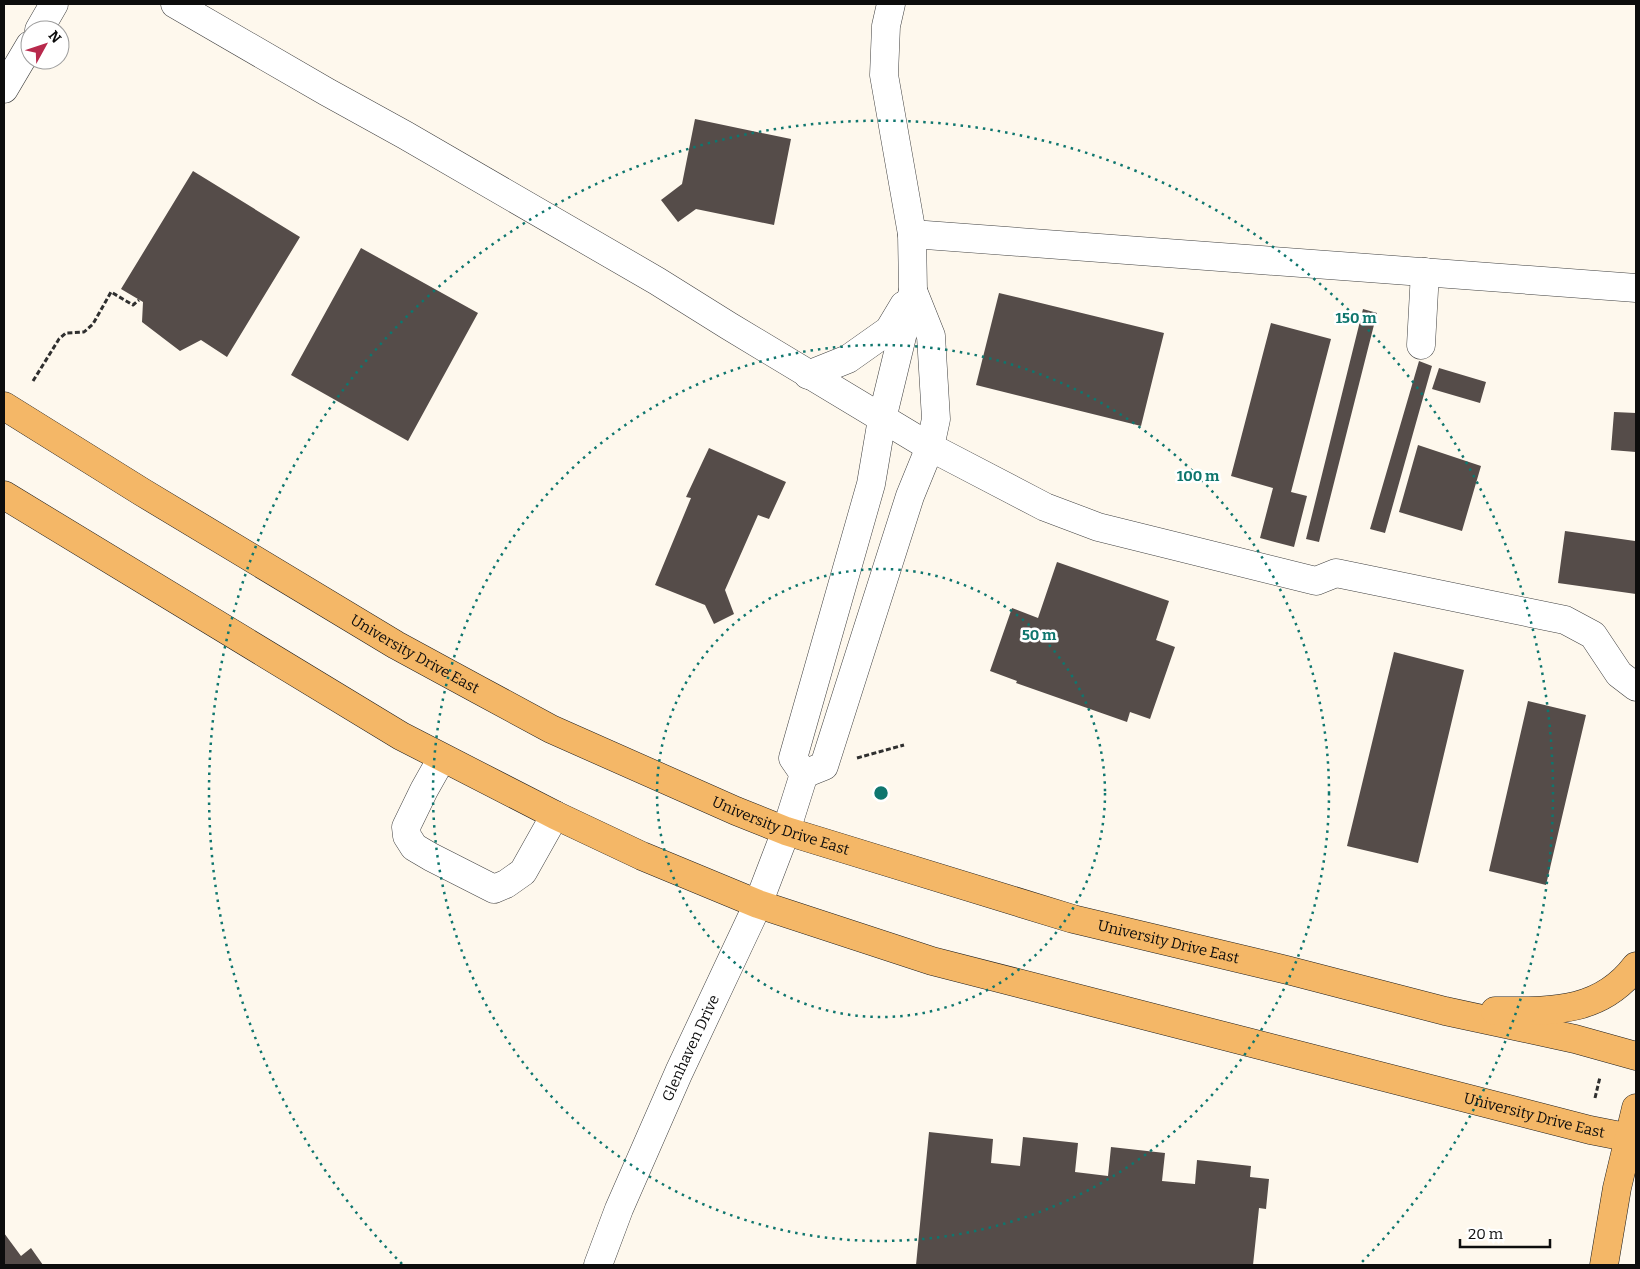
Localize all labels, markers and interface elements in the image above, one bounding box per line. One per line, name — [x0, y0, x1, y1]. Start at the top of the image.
north arrow — [20, 20, 70, 70]
text: N — [45, 27, 65, 47]
text: 150 m — [1335, 309, 1377, 327]
text: 100 m — [1177, 467, 1220, 485]
street label: University Drive East — [347, 611, 483, 698]
text: 50 m — [1022, 626, 1057, 644]
centre of rings — [872, 784, 890, 802]
street label: University Drive East — [709, 793, 852, 859]
street label: University Drive East — [1096, 916, 1242, 967]
street label: Glenhaven Drive — [658, 992, 723, 1104]
street label: University Drive East — [1462, 1089, 1607, 1142]
scale bar — [1460, 1216, 1550, 1248]
text: 20 m — [1468, 1225, 1504, 1243]

